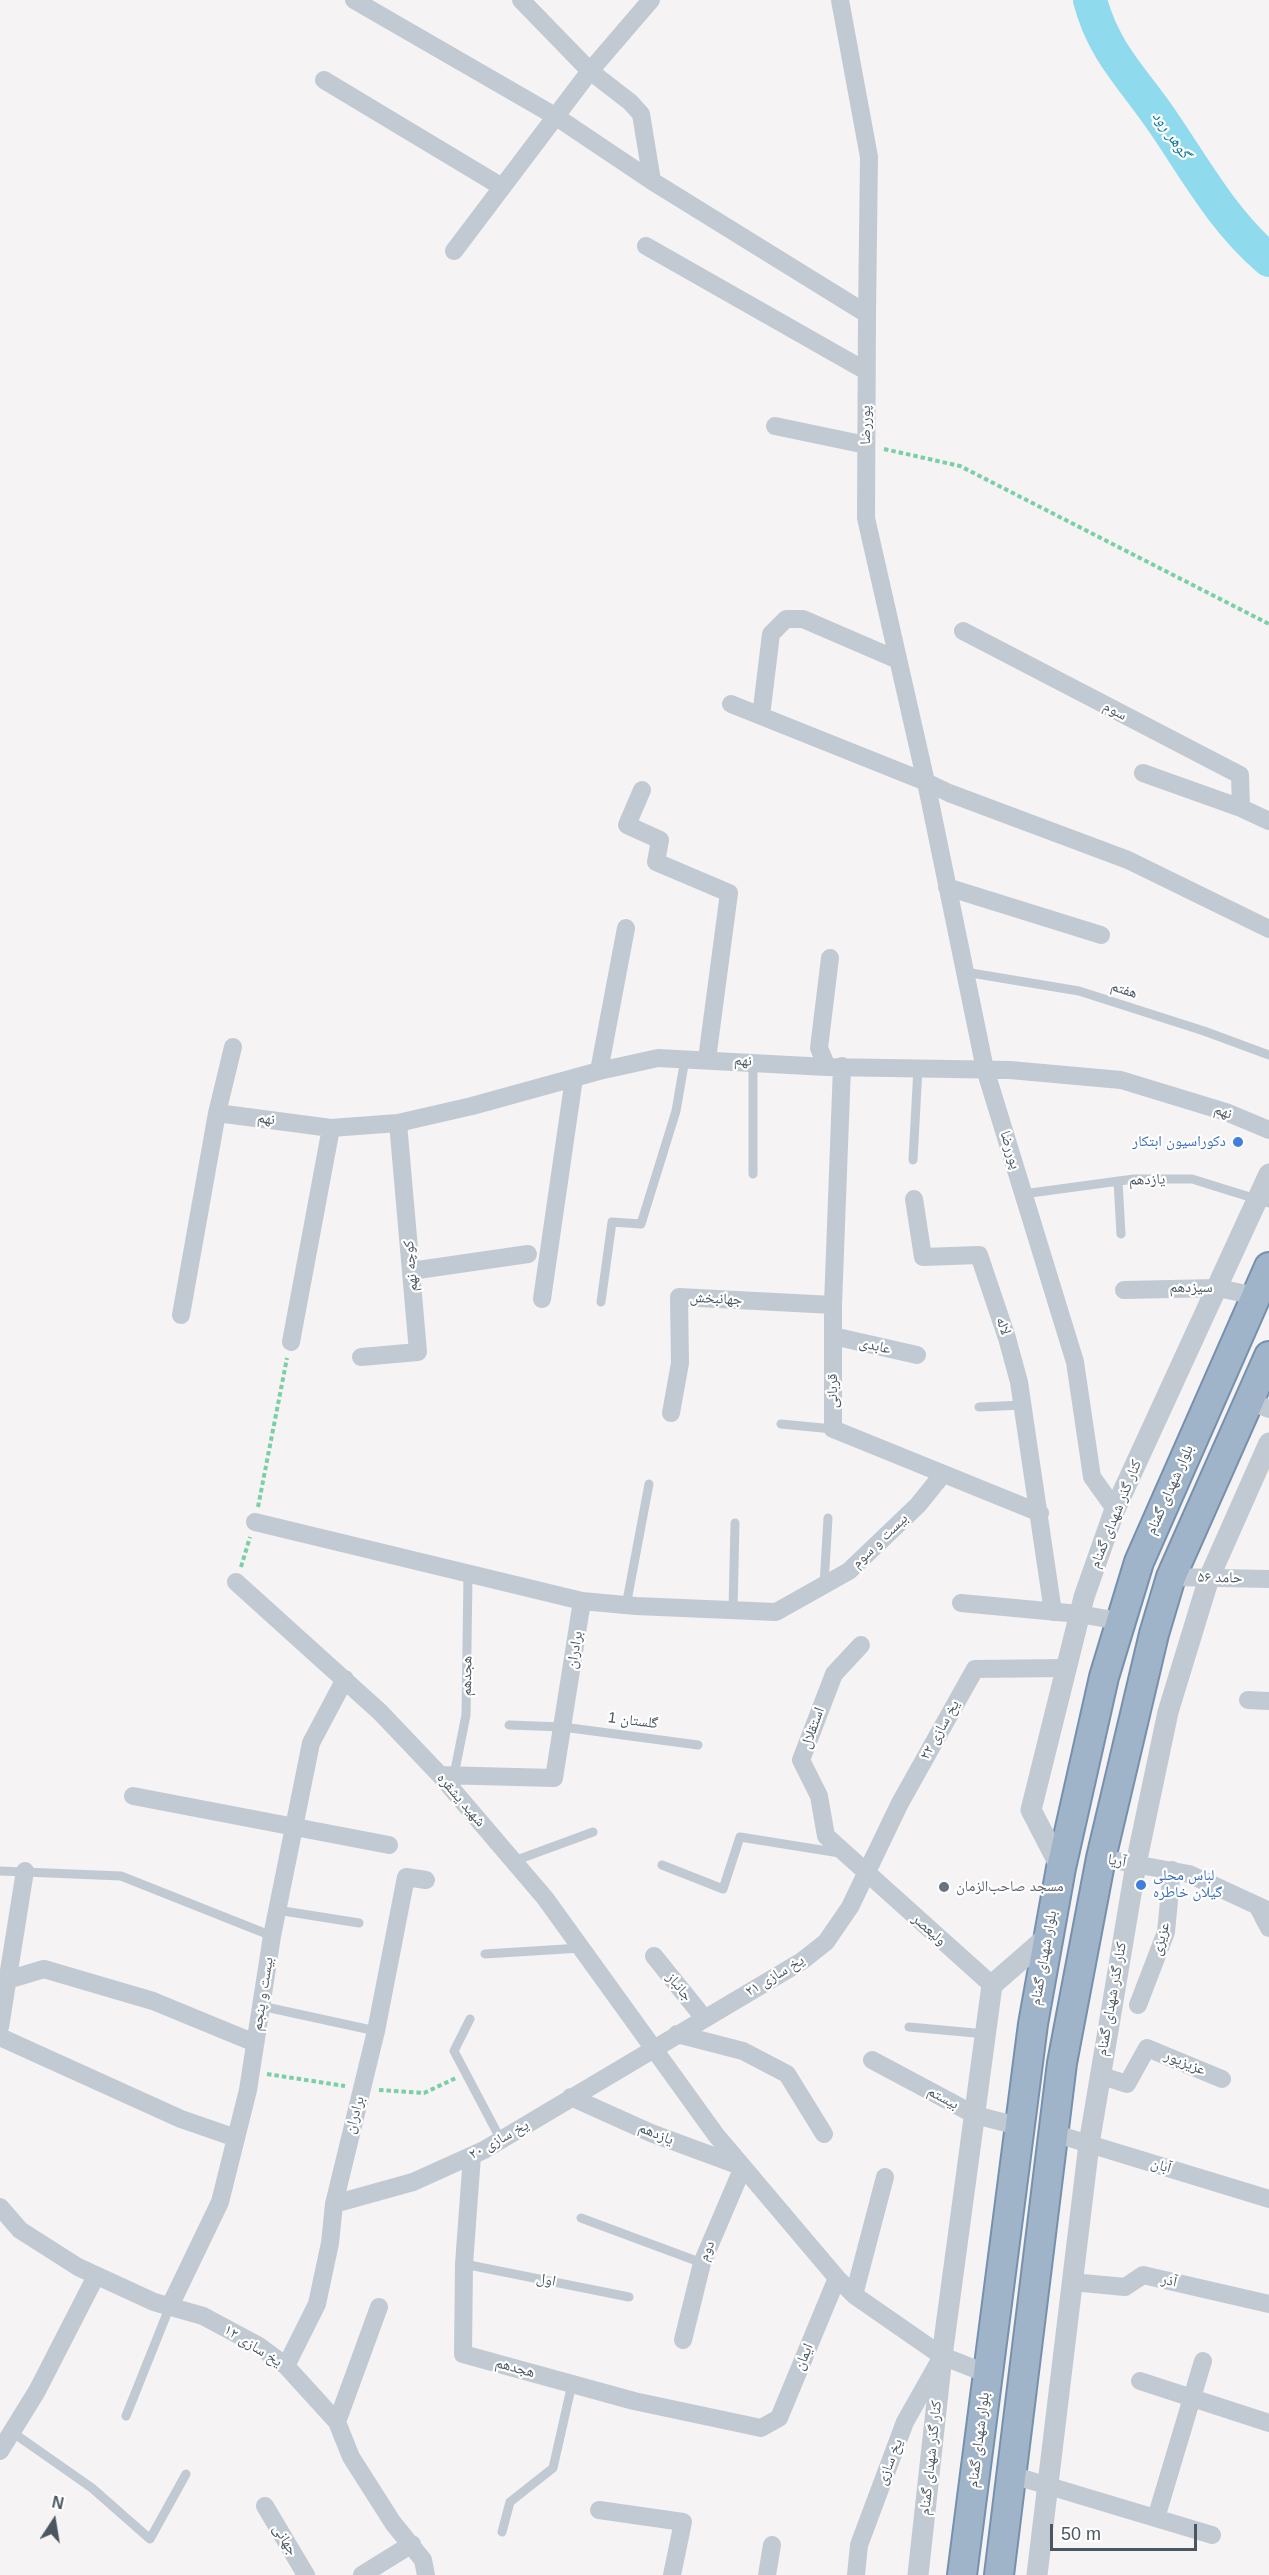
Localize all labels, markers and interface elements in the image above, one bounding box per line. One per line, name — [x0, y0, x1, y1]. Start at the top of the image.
water label: گوهر رود — [1148, 108, 1194, 162]
street label: پوررضا — [857, 405, 875, 445]
street label: سوم — [1100, 697, 1130, 725]
street label: هفتم — [1109, 977, 1139, 1003]
street label: نهم — [734, 1051, 752, 1071]
street label: نهم — [1212, 1101, 1234, 1123]
street label: نهم — [256, 1109, 276, 1129]
street label: پوررضا — [996, 1129, 1024, 1171]
place label: دکوراسیون ابتکار — [1132, 1133, 1226, 1151]
marker: دکوراسیون ابتکار — [1231, 1135, 1245, 1149]
street label: یازدهم — [1128, 1170, 1166, 1190]
street label: کوچه نهم — [400, 1240, 422, 1292]
street label: سیزدهم — [1169, 1279, 1213, 1297]
street label: جهانبخش — [689, 1289, 743, 1309]
street label: لاله — [992, 1315, 1014, 1337]
street label: عابدی — [857, 1334, 893, 1358]
street label: قربانی — [824, 1374, 842, 1408]
street label: بلوار شهدای گمنام — [1142, 1442, 1198, 1538]
street label: کنار گذر شهدای گمنام — [1086, 1457, 1146, 1571]
street label: بیست و سوم — [848, 1510, 912, 1572]
street label: حامد ۵۶ — [1197, 1569, 1243, 1587]
street label: برادران — [563, 1630, 587, 1670]
street label: هجدهم — [458, 1656, 476, 1696]
street label: یخ سازی ۲۲ — [916, 1697, 964, 1763]
street label: استقلال — [797, 1705, 829, 1751]
street label: گلستان 1 — [607, 1709, 659, 1733]
street label: شهید یشقره — [433, 1769, 489, 1831]
street label: آریا — [1106, 1851, 1128, 1871]
place label: لباس محلی گیلان خاطره — [1153, 1867, 1222, 1902]
place label: مسجد صاحب‌الزمان — [956, 1878, 1064, 1896]
marker: لباس محلی گیلان خاطره — [1134, 1878, 1148, 1892]
marker: مسجد صاحب‌الزمان — [937, 1880, 951, 1894]
street label: بلوار شهدای گمنام — [1027, 1909, 1061, 2007]
street label: ولیعصر — [908, 1910, 950, 1950]
street label: عزیزی — [1148, 1920, 1174, 1958]
street label: کنار گذر شهدای گمنام — [1093, 1941, 1131, 2057]
street label: یخ سازی ۲۱ — [742, 1951, 808, 2001]
street label: بیست و پنجم — [248, 1956, 278, 2032]
street label: جانباز — [662, 1969, 696, 2005]
street label: عزیزپور — [1162, 2047, 1208, 2079]
street label: بیستم — [924, 2082, 962, 2114]
street label: برادران — [341, 2094, 369, 2136]
street label: یخ سازی ۲۰ — [466, 2116, 532, 2164]
street label: یازدهم — [636, 2119, 676, 2149]
street label: آبان — [1149, 2154, 1173, 2178]
street label: دوم — [695, 2238, 719, 2264]
street label: اول — [535, 2269, 557, 2291]
street label: آذر — [1159, 2270, 1179, 2292]
street label: یخ سازی ۱۲ — [220, 2321, 286, 2371]
street label: ایمان — [790, 2341, 818, 2373]
street label: هجدهم — [493, 2354, 537, 2382]
street label: بلوار شهدای گمنام — [964, 2391, 994, 2489]
street label: کنار گذر شهدای گمنام — [916, 2400, 946, 2516]
street label: یخ سازی — [873, 2436, 907, 2488]
north arrow — [24, 2491, 84, 2551]
text: N — [50, 2493, 65, 2512]
scale bar — [1053, 2512, 1200, 2550]
street label: جهانی — [269, 2521, 301, 2559]
text: 50 m — [1061, 2524, 1101, 2544]

